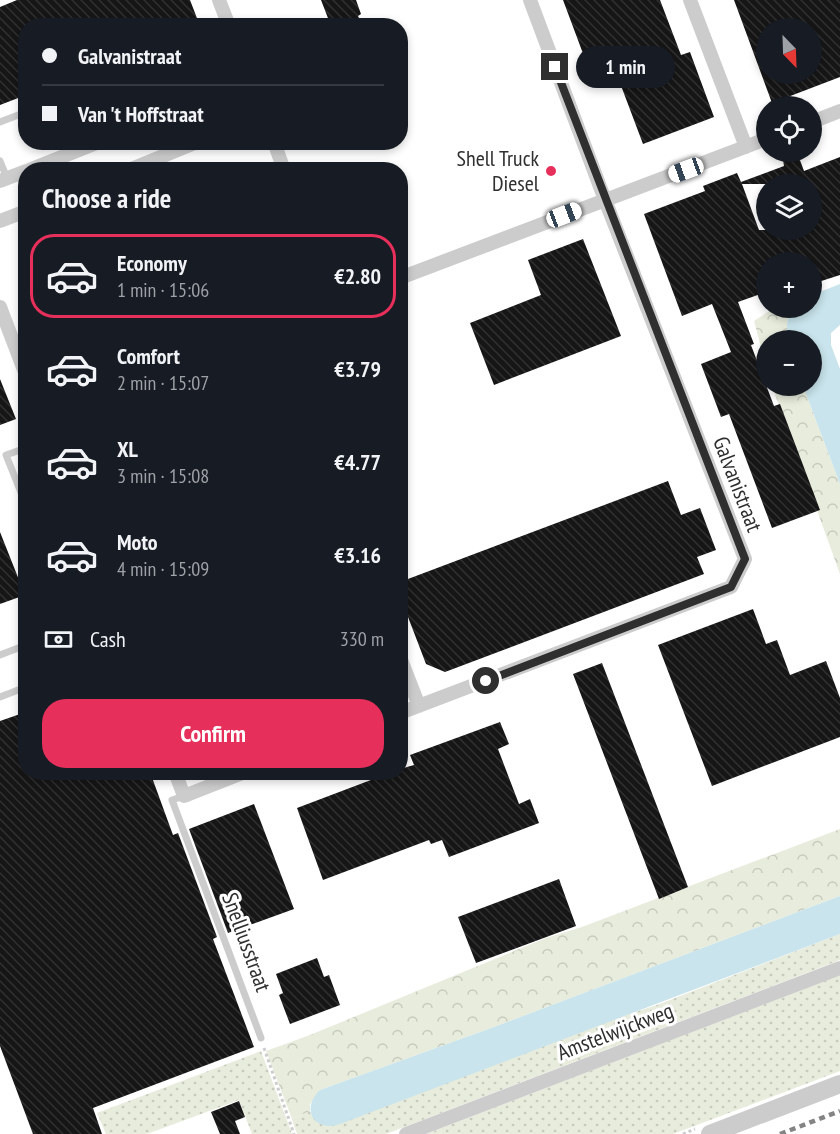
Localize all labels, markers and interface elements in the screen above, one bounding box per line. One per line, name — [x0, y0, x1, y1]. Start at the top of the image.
north arrow — [756, 18, 822, 84]
map controls — [756, 18, 822, 396]
text: Galvanistraat — [78, 42, 181, 70]
callout: 1 min — [576, 46, 675, 88]
route end — [541, 53, 568, 80]
text: 1 min — [605, 54, 646, 80]
button: locate — [756, 96, 822, 162]
text: Van 't Hoffstraat — [78, 100, 204, 128]
place label: Shell Truck Diesel — [457, 144, 540, 197]
car — [666, 155, 706, 185]
marker: Shell Truck Diesel — [544, 164, 558, 178]
button: layers — [756, 174, 822, 240]
text: Choose a ride — [42, 181, 171, 215]
car — [544, 200, 584, 230]
icon: car — [45, 249, 99, 303]
text: Economy — [117, 249, 187, 277]
button: + — [756, 252, 822, 318]
text: €2.80 — [334, 262, 381, 290]
text: 1 min · 15:06 — [117, 277, 209, 303]
button: − — [756, 330, 822, 396]
icon: car — [45, 342, 99, 396]
text: Comfort — [117, 342, 180, 370]
text: €3.79 — [334, 355, 381, 383]
text: 2 min · 15:07 — [117, 370, 209, 396]
street label: Galvanistraat — [707, 432, 769, 536]
icon: car — [45, 435, 99, 489]
text: XL — [117, 435, 138, 463]
text: €4.77 — [334, 448, 381, 476]
text: 3 min · 15:08 — [117, 463, 209, 489]
icon: car — [45, 528, 99, 582]
text: Moto — [117, 528, 158, 556]
text: €3.16 — [334, 541, 381, 569]
text: 4 min · 15:09 — [117, 556, 209, 582]
icon: cash — [42, 623, 75, 656]
text: Cash — [90, 625, 126, 653]
text: 330 m — [340, 626, 384, 652]
route start — [472, 667, 499, 694]
button: Confirm — [42, 699, 384, 768]
street label: Snelliusstraat — [216, 889, 278, 995]
street label: Amstelwijckweg — [553, 996, 677, 1066]

